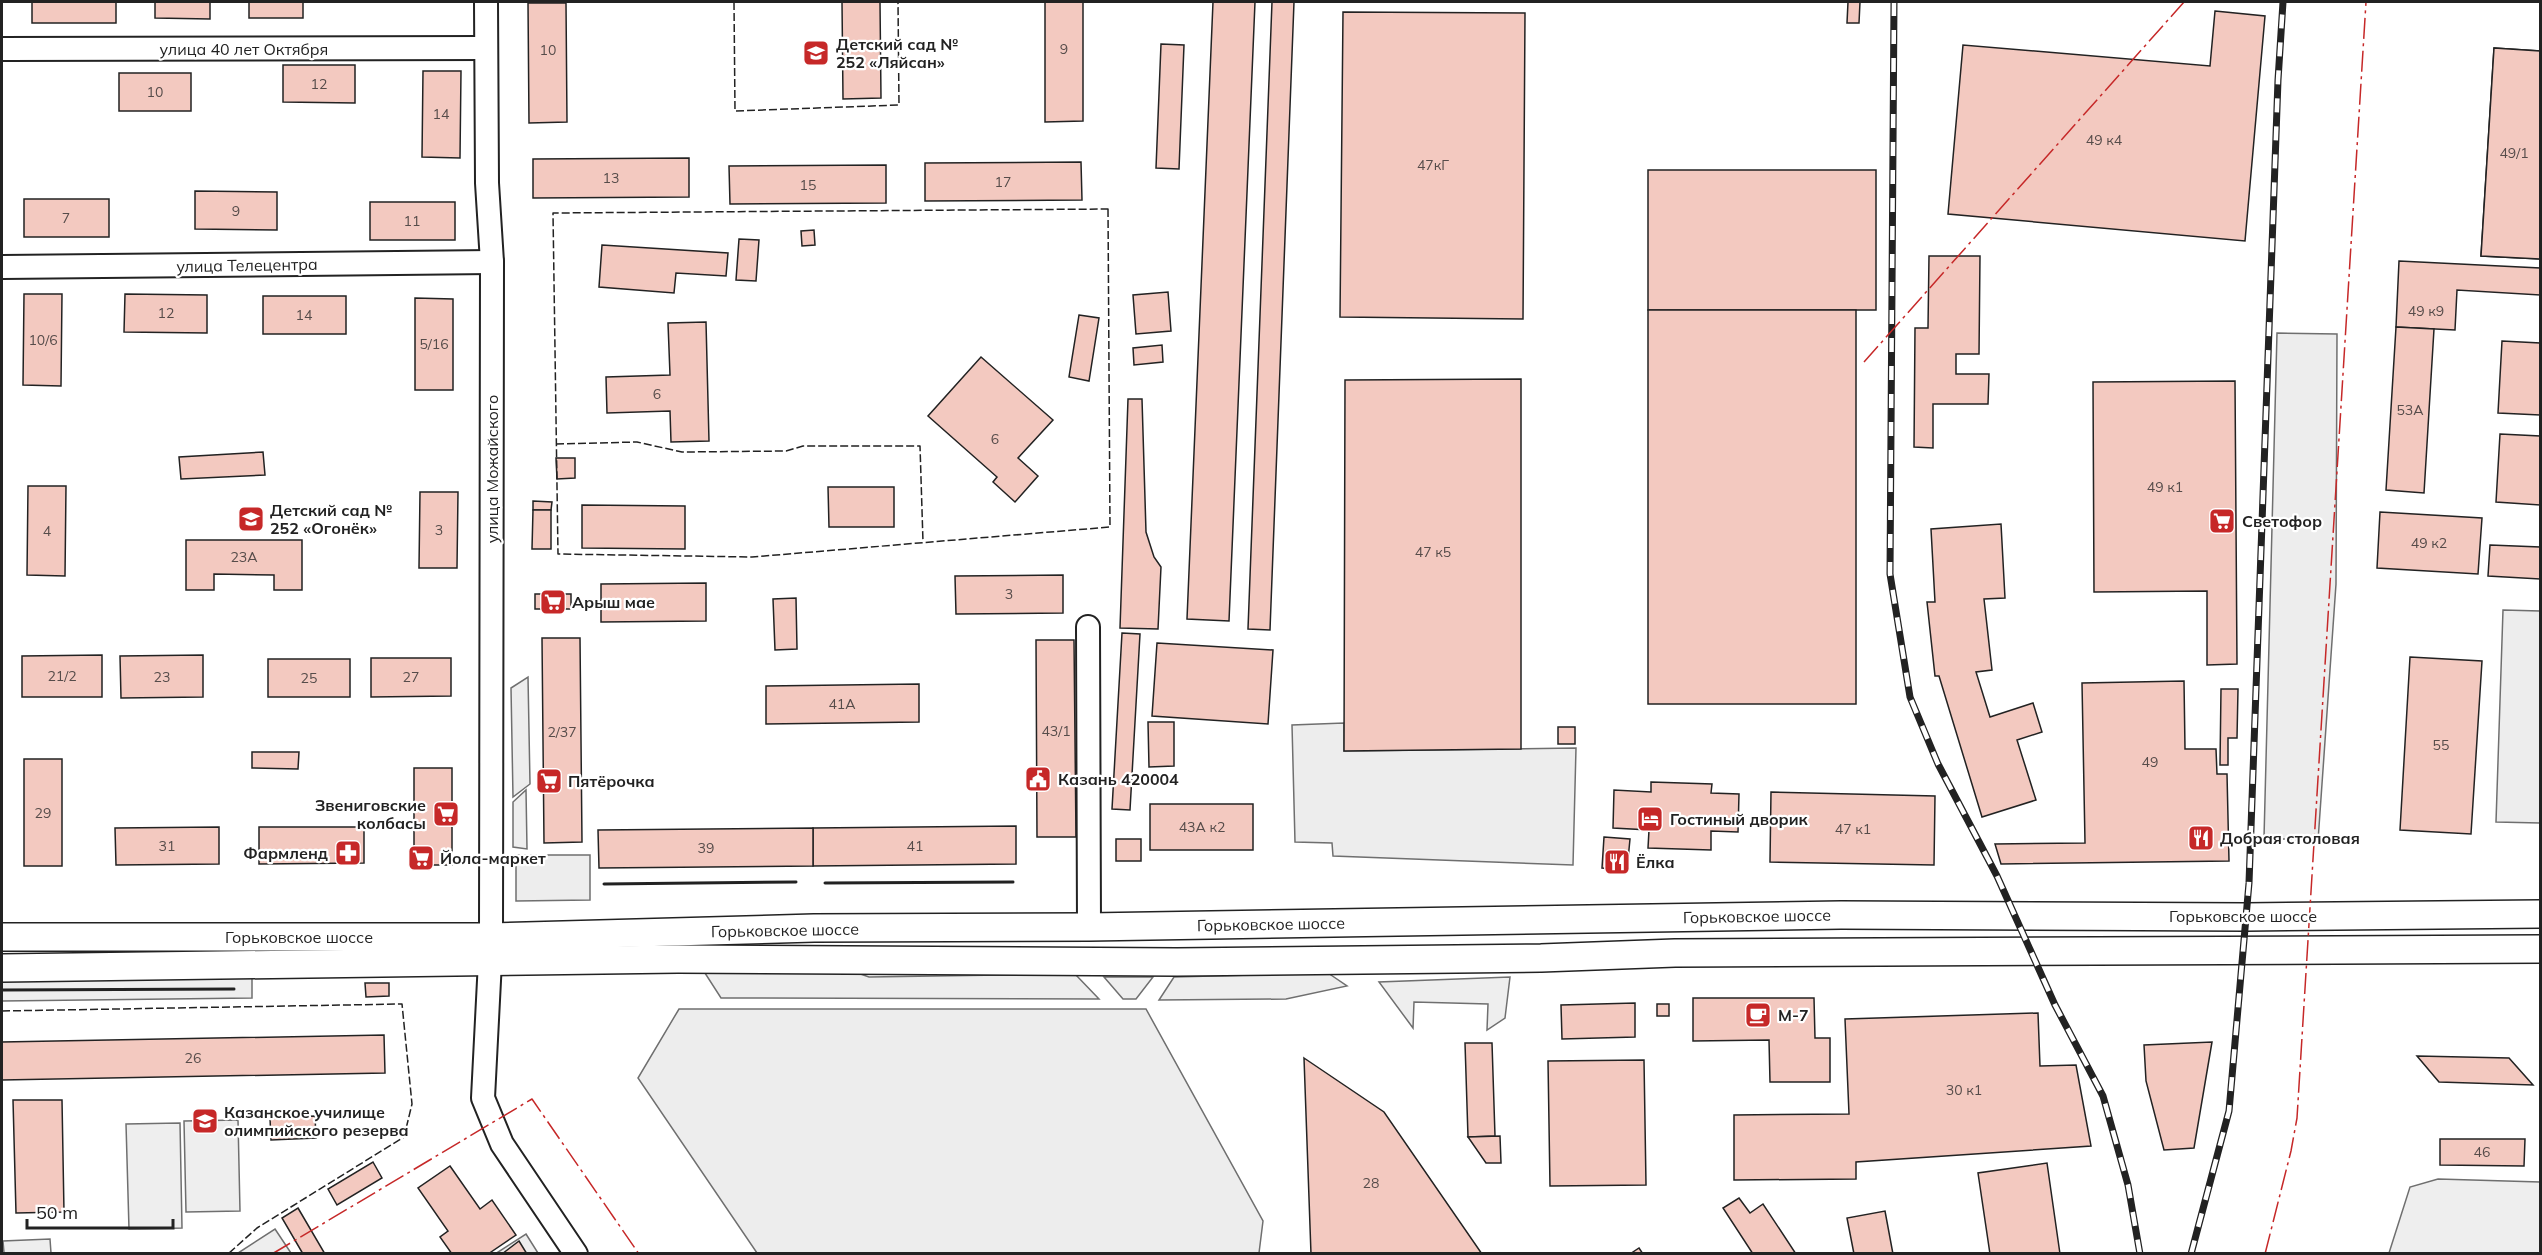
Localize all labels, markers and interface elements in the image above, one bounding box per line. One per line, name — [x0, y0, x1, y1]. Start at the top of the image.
place label: Детский сад № 252 «Ляйсан» — [836, 34, 958, 72]
school or university icon: Детский сад № 252 «Ляйсан» — [801, 38, 831, 68]
street label: улица 40 лет Октября — [160, 39, 328, 59]
house number: 9 — [1060, 40, 1068, 58]
house number: 10 — [540, 41, 556, 59]
house number: 12 — [311, 75, 327, 93]
house number: 10 — [147, 83, 163, 101]
house number: 14 — [433, 105, 450, 123]
house number: 49 к4 — [2086, 131, 2123, 149]
house number: 49/1 — [2499, 144, 2529, 162]
house number: 47кГ — [1417, 156, 1449, 174]
house number: 13 — [603, 169, 619, 187]
house number: 17 — [995, 173, 1011, 191]
house number: 15 — [800, 176, 816, 194]
house number: 9 — [232, 202, 240, 220]
house number: 7 — [62, 209, 70, 227]
house number: 11 — [404, 212, 420, 230]
street label: улица Телецентра — [176, 254, 318, 276]
house number: 49 к9 — [2408, 302, 2444, 320]
house number: 12 — [158, 304, 174, 322]
house number: 14 — [296, 306, 313, 324]
house number: 10/6 — [28, 331, 58, 349]
house number: 5/16 — [419, 335, 449, 353]
house number: 6 — [653, 385, 661, 403]
street label: улица Можайского — [482, 395, 502, 543]
house number: 53А — [2396, 401, 2424, 419]
house number: 6 — [991, 430, 999, 448]
house number: 49 к1 — [2147, 478, 2183, 496]
place label: Детский сад № 252 «Огонёк» — [270, 500, 392, 538]
school or university icon: Детский сад № 252 «Огонёк» — [236, 504, 266, 534]
supermarket icon: Светофор — [2207, 506, 2237, 536]
place label: Светофор — [2242, 511, 2322, 531]
house number: 3 — [435, 521, 443, 539]
house number: 4 — [43, 522, 52, 540]
house number: 49 к2 — [2411, 534, 2447, 552]
house number: 47 к5 — [1415, 543, 1451, 561]
house number: 23А — [230, 548, 258, 566]
house number: 3 — [1005, 585, 1013, 603]
supermarket icon: Арыш мае — [538, 587, 568, 617]
place label: Арыш мае — [572, 592, 655, 612]
house number: 21/2 — [47, 667, 77, 685]
house number: 23 — [154, 668, 170, 686]
house number: 27 — [403, 668, 419, 686]
house number: 25 — [301, 669, 317, 687]
house number: 41А — [828, 695, 856, 713]
house number: 43/1 — [1041, 722, 1071, 740]
house number: 2/37 — [547, 723, 577, 741]
house number: 55 — [2433, 736, 2449, 754]
house number: 49 — [2142, 753, 2158, 771]
public building icon: Казань 420004 — [1023, 764, 1053, 794]
supermarket icon: Пятёрочка — [534, 766, 564, 796]
place label: Казань 420004 — [1058, 769, 1179, 789]
place label: Пятёрочка — [568, 771, 655, 791]
place label: Звениговские колбасы — [315, 795, 426, 833]
supermarket icon: Звениговские колбасы — [431, 799, 461, 829]
house number: 29 — [35, 804, 51, 822]
hotel icon: Гостиный дворик — [1635, 804, 1665, 834]
place label: Гостиный дворик — [1670, 809, 1809, 829]
house number: 43А к2 — [1179, 818, 1225, 836]
house number: 47 к1 — [1835, 820, 1871, 838]
restaurant icon: Добрая столовая — [2186, 823, 2216, 853]
place label: Добрая столовая — [2220, 828, 2360, 848]
house number: 31 — [159, 837, 175, 855]
house number: 41 — [907, 837, 923, 855]
pharmacy icon: Фармленд — [333, 838, 363, 868]
house number: 39 — [698, 839, 714, 857]
place label: Фармленд — [243, 843, 328, 863]
supermarket icon: Йола-маркет — [406, 843, 436, 873]
restaurant icon: Ёлка — [1602, 847, 1632, 877]
place label: Йола-маркет — [440, 848, 546, 868]
place label: Ёлка — [1636, 852, 1675, 872]
street label: Горьковское шоссе — [1683, 905, 1831, 927]
street label: Горьковское шоссе — [2169, 906, 2317, 926]
street label: Горьковское шоссе — [1197, 913, 1345, 935]
street label: Горьковское шоссе — [711, 919, 859, 941]
street label: Горьковское шоссе — [225, 927, 373, 947]
cafe icon: М-7 — [1743, 1000, 1773, 1030]
place label: М-7 — [1778, 1005, 1809, 1025]
house number: 26 — [185, 1049, 201, 1067]
house number: 30 к1 — [1946, 1081, 1982, 1099]
place label: Казанское училище олимпийского резерва — [224, 1102, 409, 1140]
school or university icon: Казанское училище олимпийского резерва — [190, 1106, 220, 1136]
house number: 46 — [2474, 1143, 2490, 1161]
house number: 28 — [1363, 1174, 1379, 1192]
scale bar — [27, 1192, 172, 1230]
text: 50 m — [36, 1201, 78, 1224]

